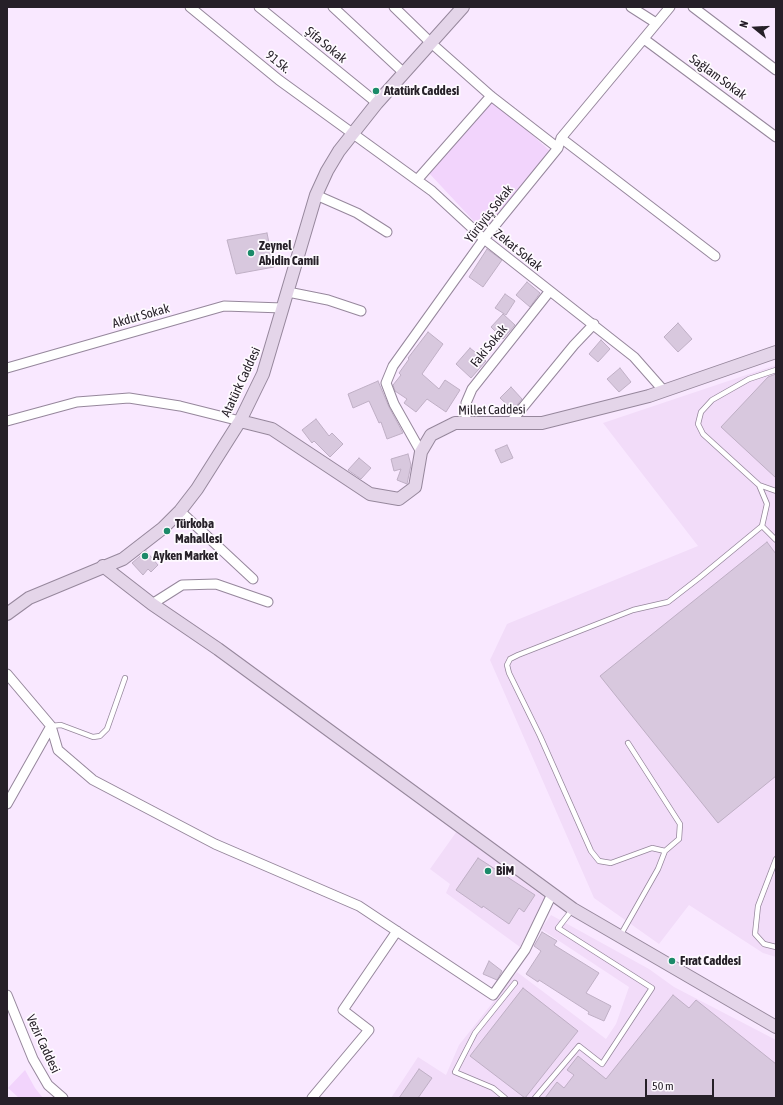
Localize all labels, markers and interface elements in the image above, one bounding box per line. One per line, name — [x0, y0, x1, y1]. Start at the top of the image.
north arrow — [735, 8, 775, 48]
text: N — [737, 19, 750, 29]
street label: Şifa Sokak — [302, 24, 350, 66]
street label: 91 Sk. — [262, 47, 294, 77]
street label: Sağlam Sokak — [686, 51, 750, 103]
place label: Atatürk Caddesi — [384, 83, 459, 99]
marker: Atatürk Caddesi — [371, 86, 381, 96]
street label: Yürüyüş Sokak — [462, 182, 516, 246]
street label: Zekat Sokak — [491, 226, 545, 274]
place label: Zeynel Abidin Camii — [259, 238, 319, 269]
marker: Zeynel Abidin Camii — [246, 248, 256, 258]
street label: Akdut Sokak — [111, 300, 171, 332]
street label: Faki Sokak — [467, 322, 511, 370]
street label: Atatürk Caddesi — [218, 345, 264, 419]
street label: Millet Caddesi — [458, 402, 526, 418]
place label: Türkoba Mahallesi — [175, 516, 222, 547]
marker: Türkoba Mahallesi — [162, 526, 172, 536]
place label: Ayken Market — [153, 548, 218, 564]
marker: Ayken Market — [140, 551, 150, 561]
place label: BİM — [496, 863, 514, 879]
marker: BİM — [483, 866, 493, 876]
place label: Fırat Caddesi — [680, 953, 741, 969]
marker: Fırat Caddesi — [667, 956, 677, 966]
street label: Vezir Caddesi — [23, 1012, 63, 1076]
scale bar — [647, 1071, 716, 1097]
text: 50 m — [652, 1079, 674, 1093]

